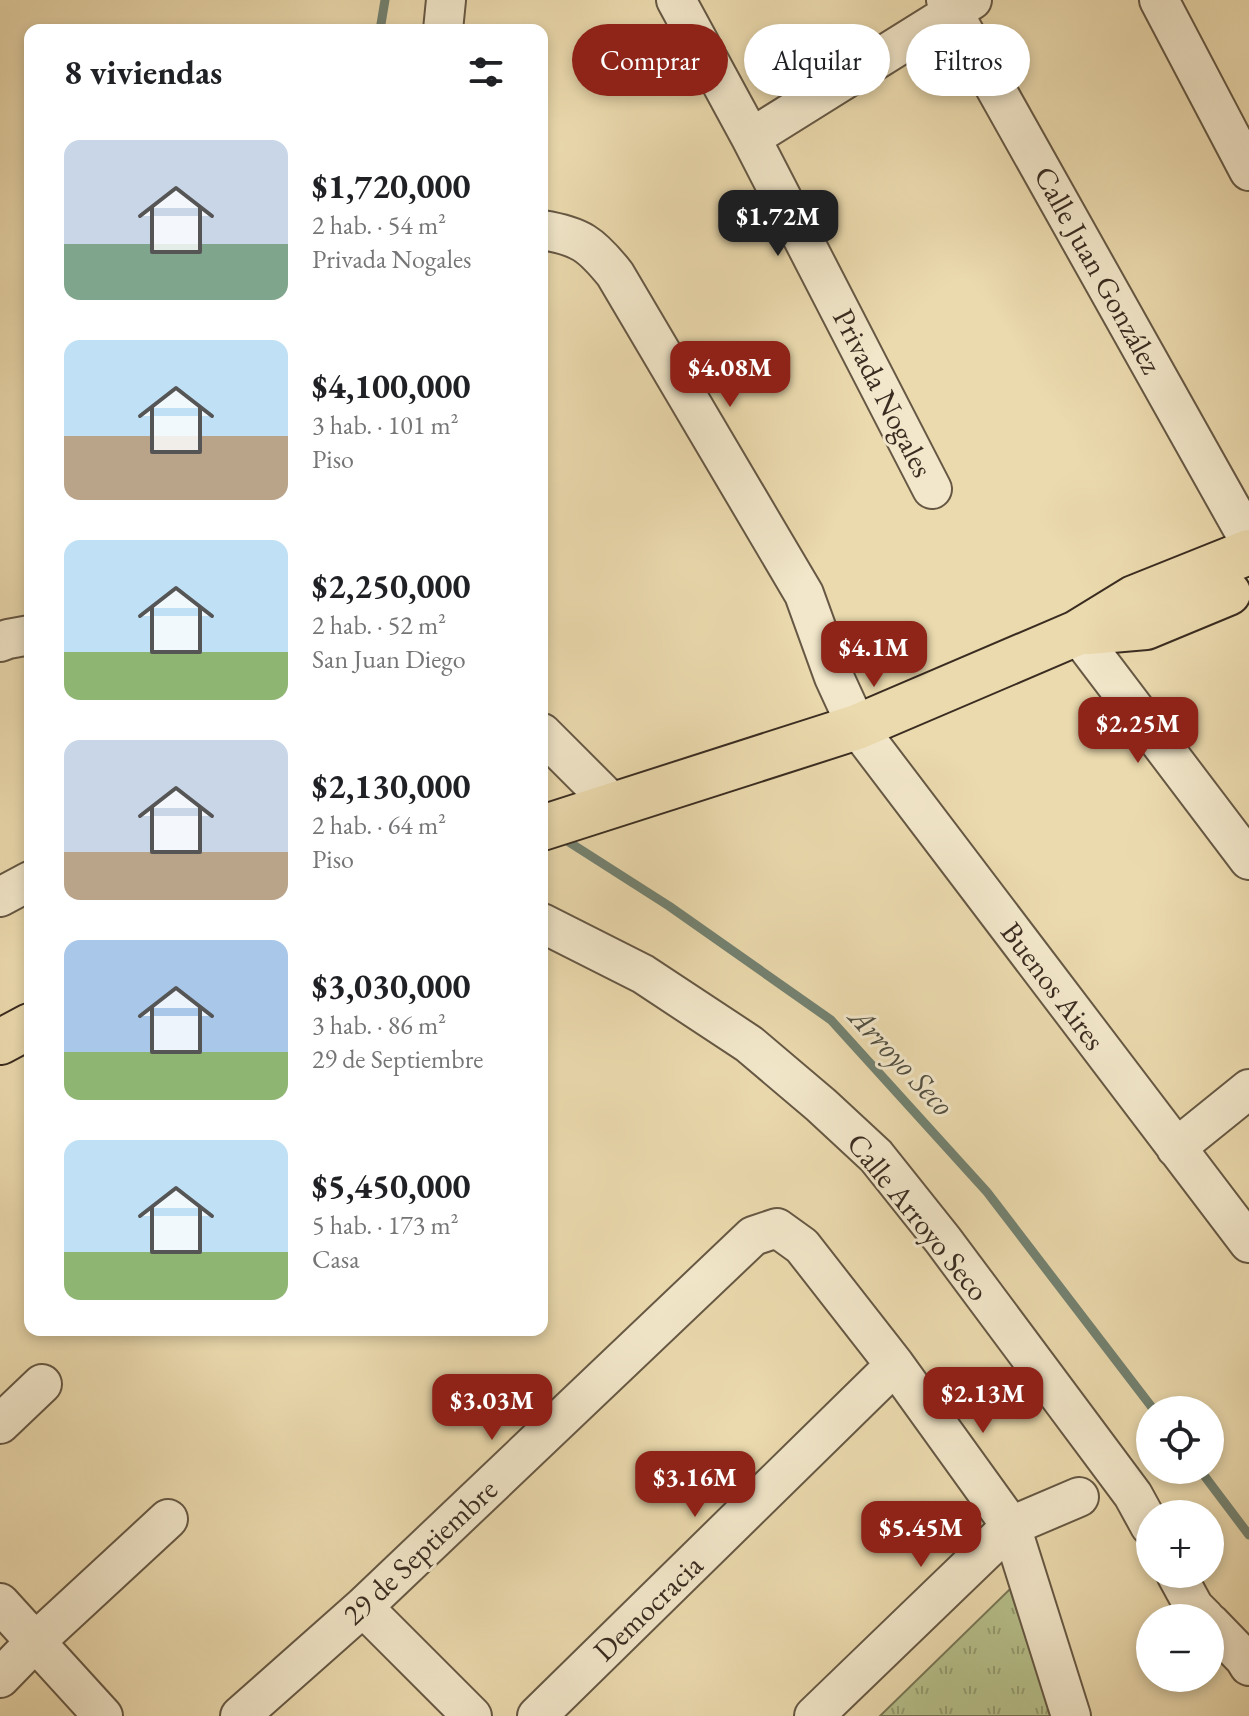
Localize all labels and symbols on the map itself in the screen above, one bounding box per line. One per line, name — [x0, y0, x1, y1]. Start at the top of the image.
street label: Calle Juan González — [1025, 159, 1172, 381]
pin: $1.72M — [713, 190, 843, 258]
street label: Privada Nogales — [824, 302, 943, 484]
pin: $4.08M — [665, 341, 795, 409]
pin: $4.1M — [818, 621, 930, 689]
pin: $2.25M — [1073, 697, 1203, 765]
street label: Buenos Aires — [992, 914, 1114, 1058]
water label: Arroyo Seco — [839, 996, 964, 1125]
street label: Calle Arroyo Seco — [839, 1125, 998, 1309]
pin: $2.13M — [918, 1367, 1048, 1435]
pin: $3.03M — [427, 1374, 557, 1442]
pin: $3.16M — [630, 1451, 760, 1519]
street label: 29 de Septiembre — [334, 1470, 505, 1633]
pin: $5.45M — [856, 1501, 986, 1569]
street label: Democracia — [585, 1546, 711, 1670]

